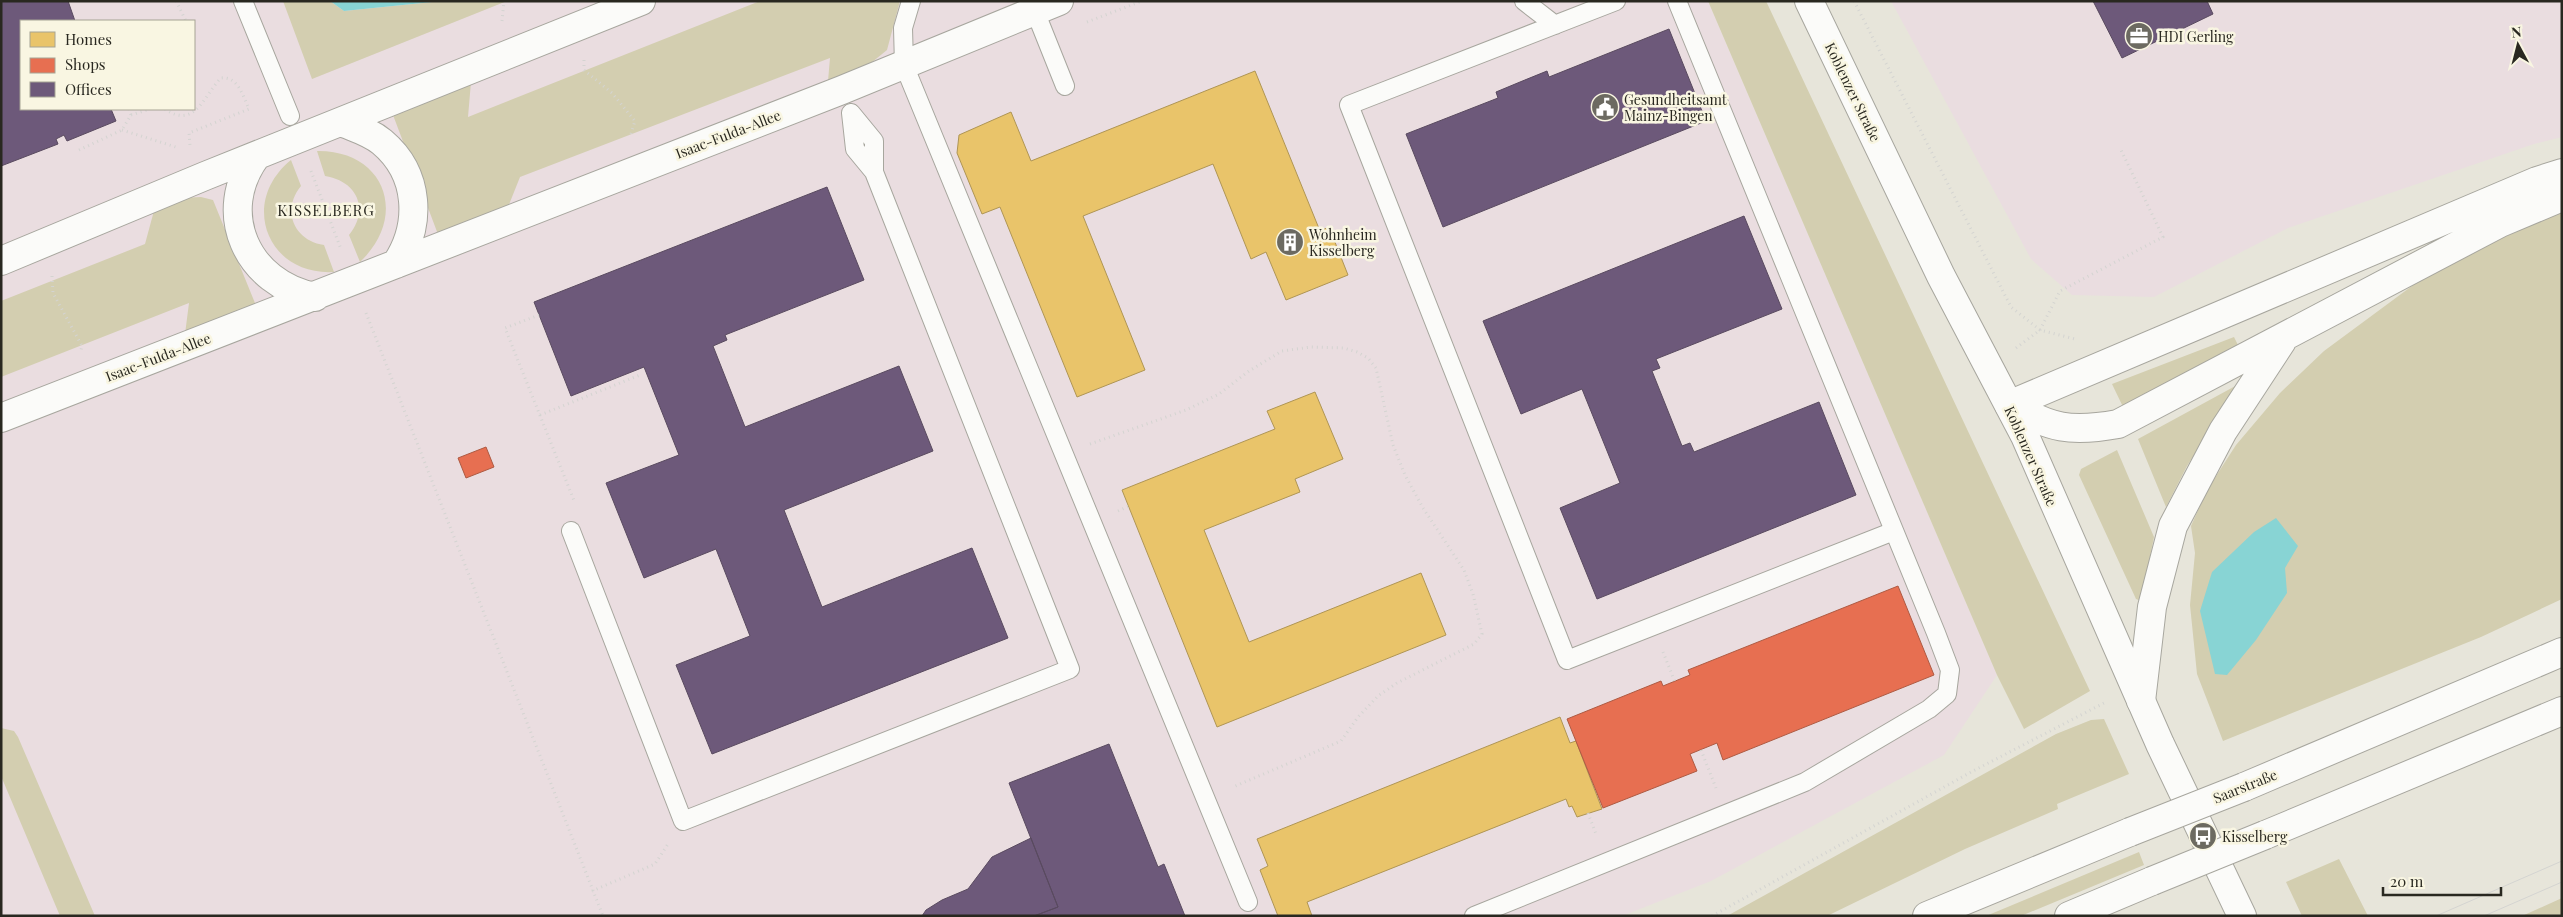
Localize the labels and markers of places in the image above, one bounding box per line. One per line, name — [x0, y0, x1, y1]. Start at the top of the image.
office icon: HDI Gerling — [2124, 21, 2154, 51]
place label: HDI Gerling — [2158, 27, 2234, 46]
place label: Gesundheitsamt Mainz-Bingen — [1624, 90, 1728, 125]
public building icon: Gesundheitsamt Mainz-Bingen — [1590, 92, 1620, 122]
place label: Wohnheim Kisselberg — [1308, 225, 1377, 260]
building icon: Wohnheim Kisselberg — [1275, 227, 1305, 257]
bus stop icon: Kisselberg — [2188, 821, 2218, 851]
place label: Kisselberg — [2222, 827, 2288, 846]

